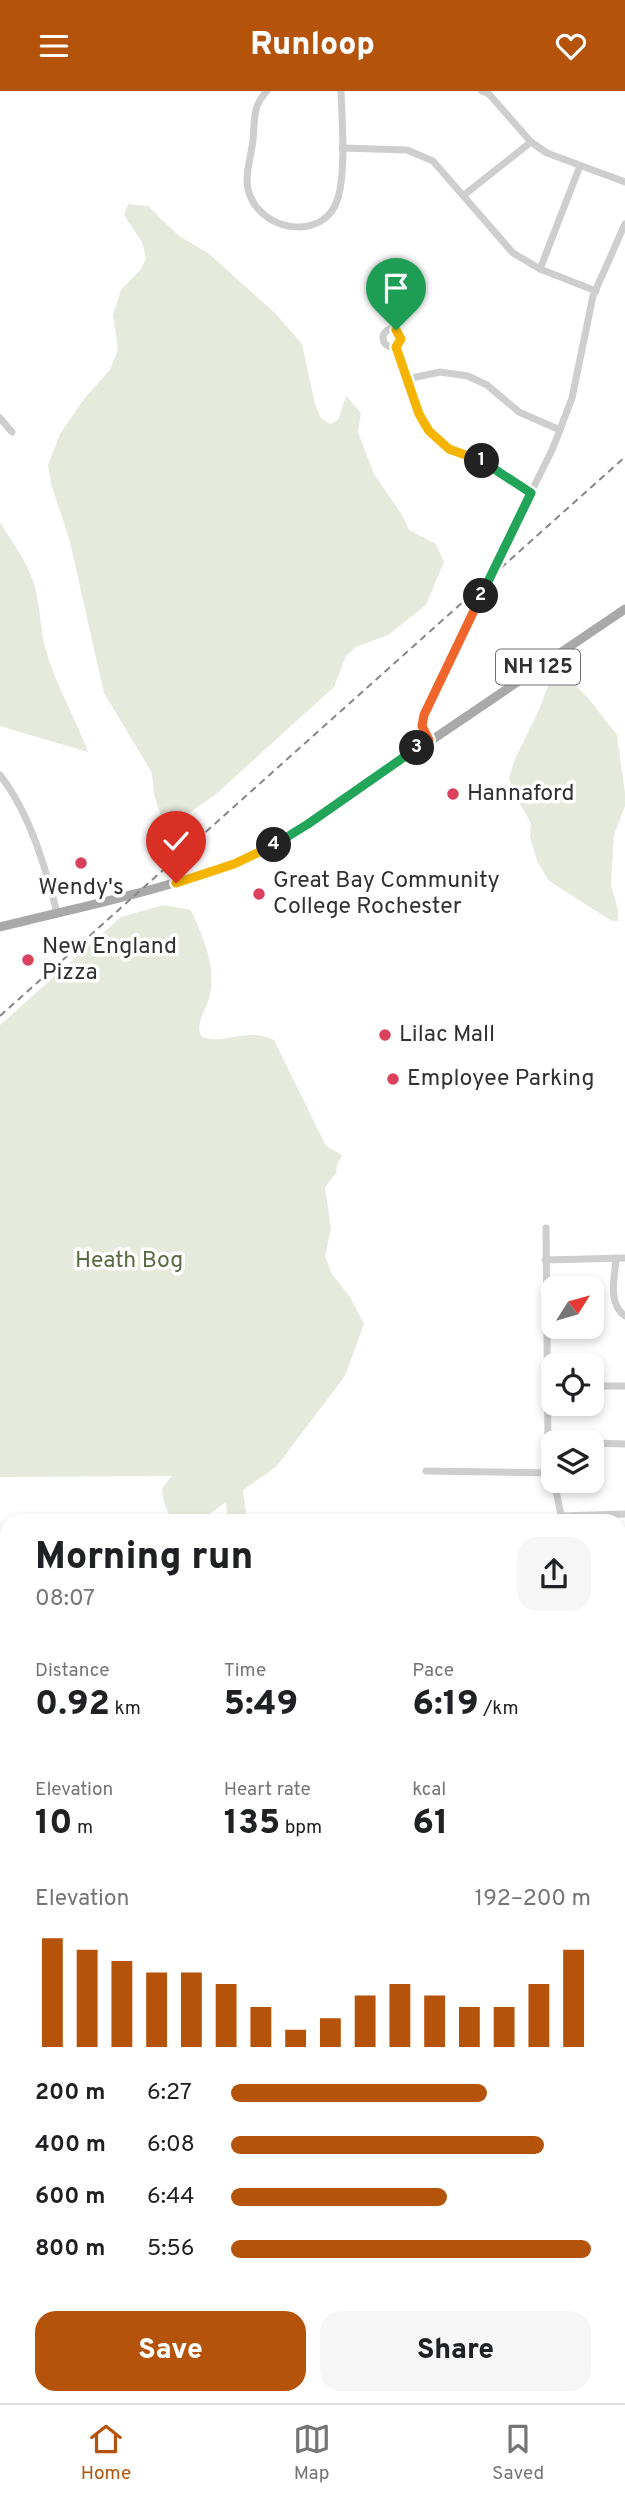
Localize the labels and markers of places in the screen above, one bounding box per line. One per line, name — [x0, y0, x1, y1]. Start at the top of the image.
pin — [366, 258, 426, 330]
pin: 1 — [464, 443, 500, 479]
pin: 2 — [463, 579, 498, 613]
pin: 3 — [400, 731, 434, 765]
place label: Hannaford — [467, 780, 574, 809]
marker: Hannaford — [445, 786, 461, 802]
pin — [146, 811, 206, 883]
pin: 4 — [256, 827, 292, 863]
marker: Wendy's — [73, 855, 89, 871]
place label: Great Bay Community College Rochester — [273, 867, 500, 922]
place label: Wendy's — [38, 874, 124, 903]
marker: Great Bay Community College Rochester — [251, 886, 267, 902]
place label: New England Pizza — [42, 933, 177, 988]
marker: New England Pizza — [20, 952, 36, 968]
place label: Lilac Mall — [399, 1021, 495, 1050]
marker: Lilac Mall — [377, 1027, 393, 1043]
place label: Employee Parking — [407, 1065, 594, 1094]
marker: Employee Parking — [385, 1071, 401, 1087]

